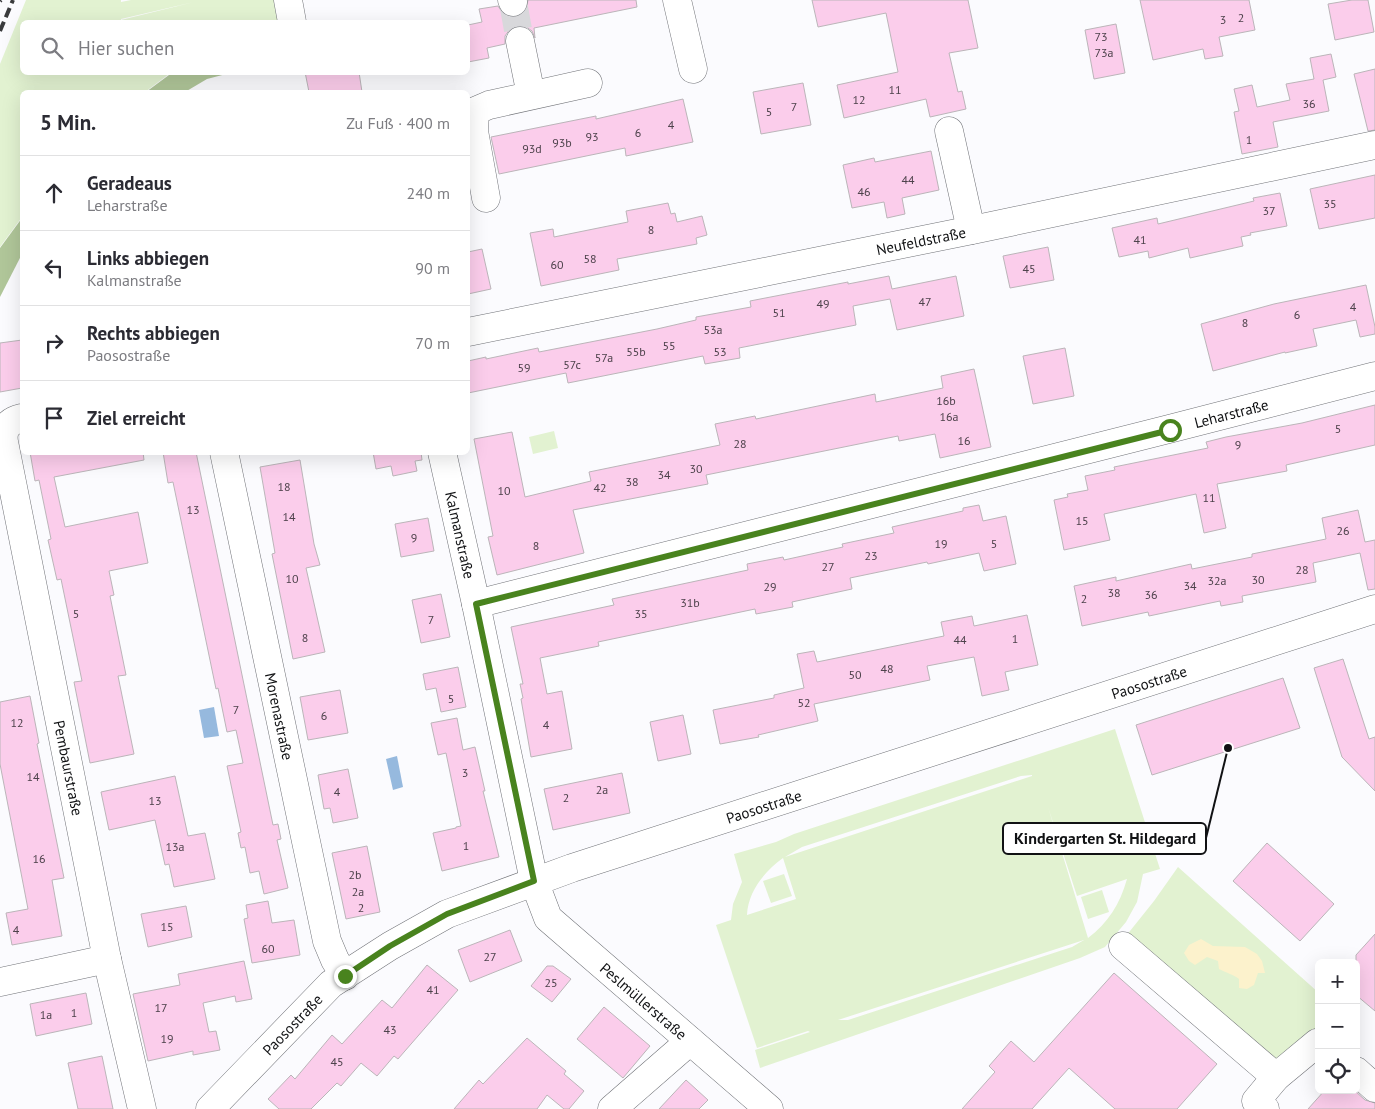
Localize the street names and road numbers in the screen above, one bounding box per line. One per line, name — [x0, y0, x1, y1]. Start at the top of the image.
street label: Neufeldstraße — [874, 222, 967, 259]
street label: Leharstraße — [1192, 394, 1270, 432]
street label: Kalmanstraße — [442, 489, 480, 580]
street label: Paosostraße — [1109, 661, 1189, 703]
street label: Morenastraße — [261, 671, 298, 762]
street label: Pembaurstraße — [50, 718, 88, 817]
street label: Paosostraße — [723, 785, 804, 827]
street label: Peslmüllerstraße — [597, 958, 691, 1043]
street label: Paosostraße — [258, 989, 326, 1059]

